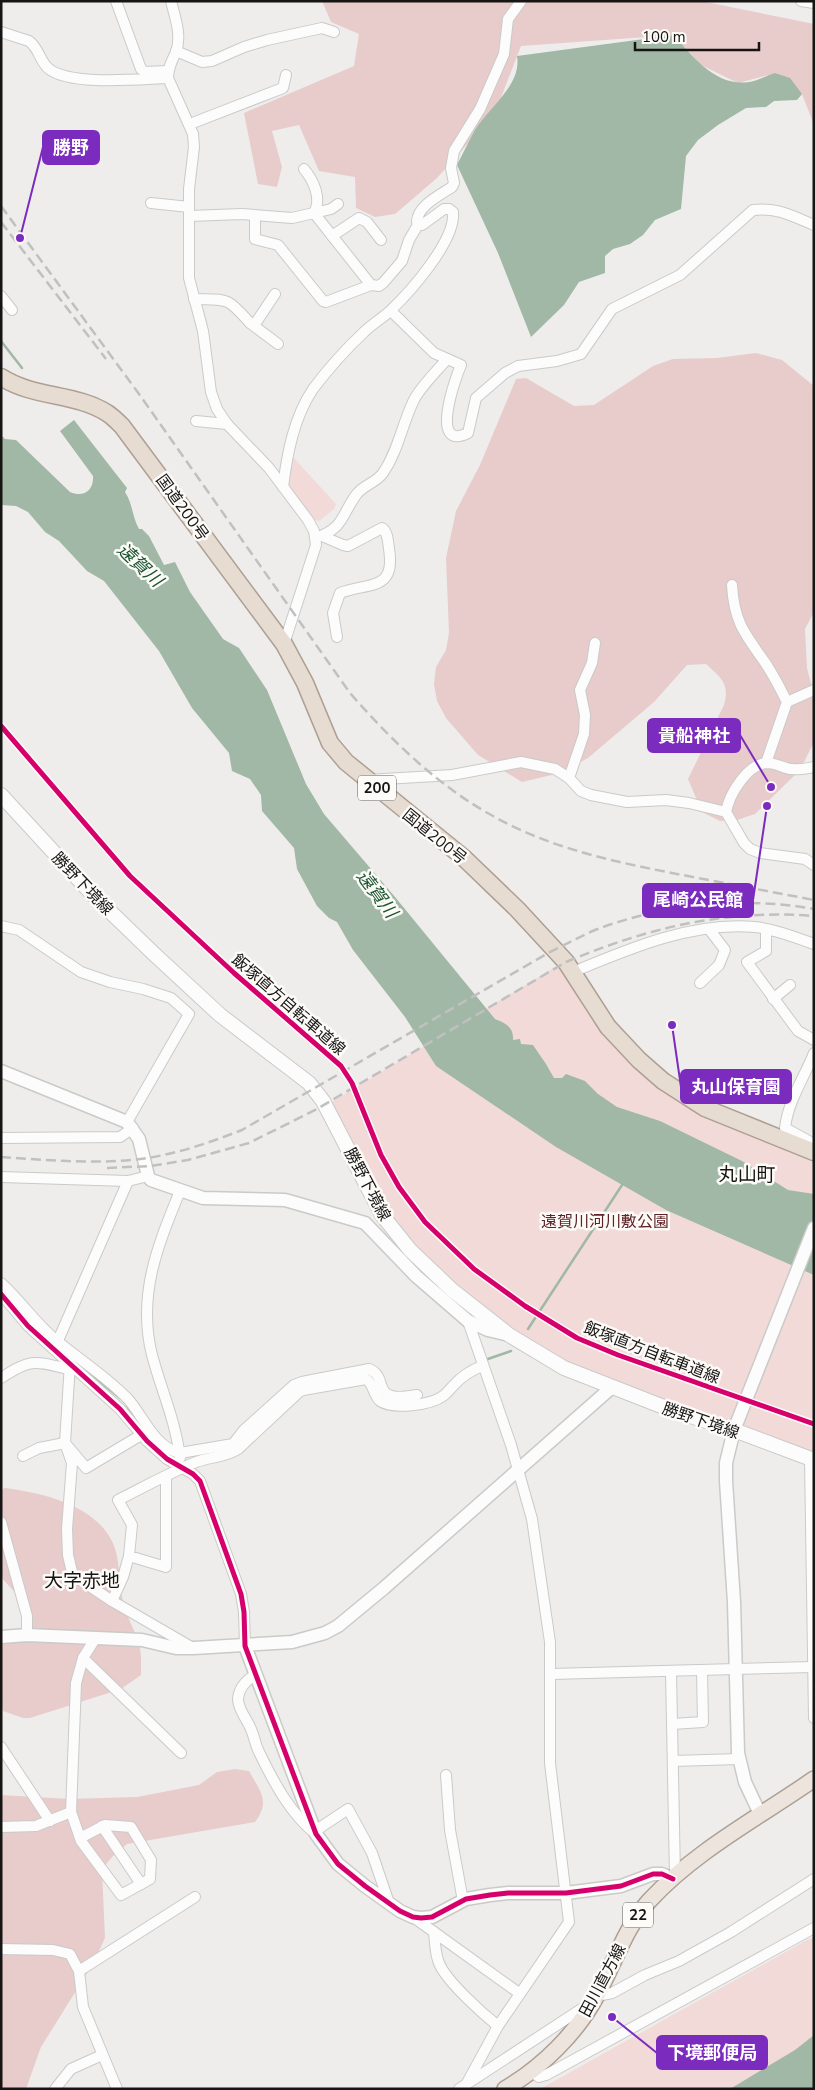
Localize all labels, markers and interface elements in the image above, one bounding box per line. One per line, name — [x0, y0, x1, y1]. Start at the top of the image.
scale bar — [635, 20, 759, 52]
text: 100 m — [642, 27, 686, 47]
callout: 勝野 — [43, 131, 99, 164]
text: 勝野 — [53, 136, 89, 160]
street label: 国道200号 — [151, 470, 214, 545]
water label: 遠賀川 — [112, 538, 169, 594]
callout: 貴船神社 — [648, 719, 740, 752]
text: 貴船神社 — [658, 724, 730, 748]
road number: 200 — [358, 776, 396, 800]
street label: 国道200号 — [398, 804, 471, 869]
street label: 勝野下境線 — [47, 847, 118, 920]
water label: 遠賀川 — [351, 865, 404, 924]
callout: 尾崎公民館 — [643, 884, 753, 917]
text: 尾崎公民館 — [653, 888, 743, 912]
street label: 飯塚直方自転車道線 — [227, 949, 350, 1060]
callout: 丸山保育園 — [681, 1070, 791, 1103]
text: 丸山保育園 — [691, 1075, 781, 1099]
street label: 勝野下境線 — [339, 1144, 396, 1225]
district label: 丸山町 — [718, 1162, 776, 1188]
park label: 遠賀川河川敷公園 — [541, 1211, 669, 1233]
street label: 飯塚直方自転車道線 — [580, 1317, 723, 1389]
street label: 勝野下境線 — [659, 1398, 742, 1444]
district label: 大字赤地 — [44, 1568, 120, 1594]
road number: 22 — [623, 1902, 653, 1928]
street label: 田川直方線 — [574, 1940, 631, 2021]
callout: 下境郵便局 — [657, 2036, 767, 2069]
text: 下境郵便局 — [667, 2041, 757, 2065]

